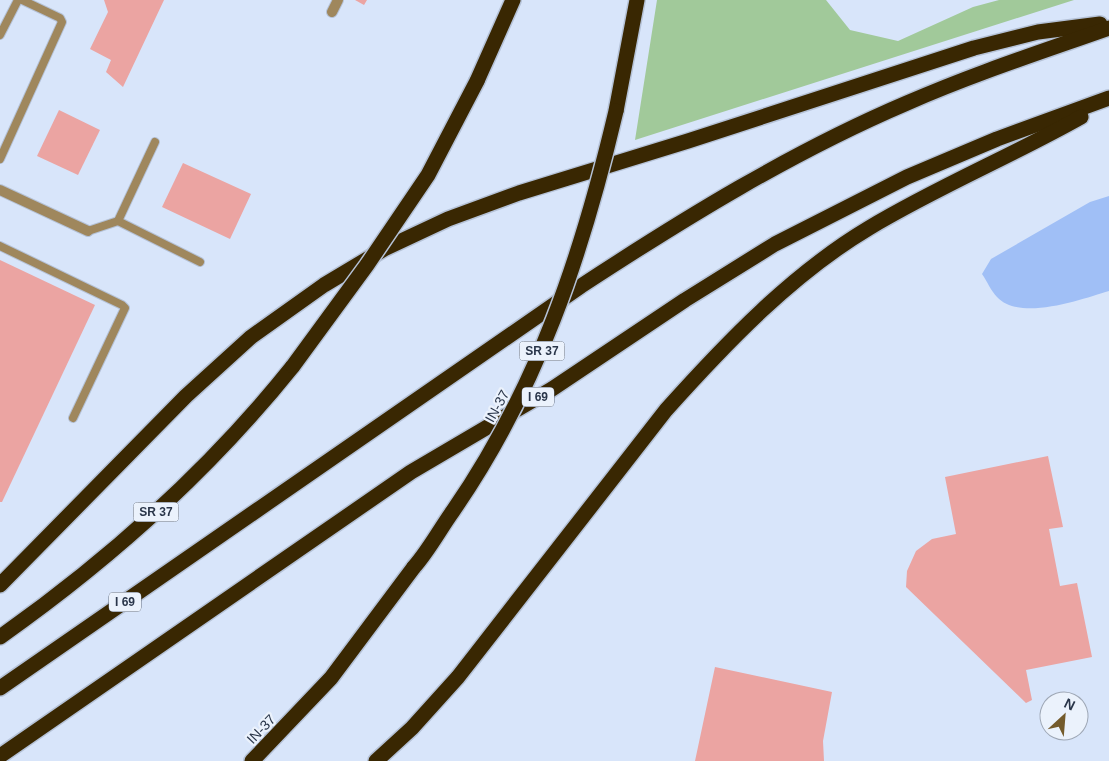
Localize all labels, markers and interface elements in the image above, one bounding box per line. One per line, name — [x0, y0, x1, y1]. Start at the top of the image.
road number: SR 37 — [520, 342, 564, 361]
street label: IN-37 — [482, 387, 512, 425]
road number: I 69 — [522, 388, 554, 407]
road number: SR 37 — [134, 502, 178, 522]
road number: I 69 — [109, 592, 141, 612]
north arrow — [1039, 691, 1089, 741]
text: N — [1062, 695, 1078, 714]
street label: IN-37 — [243, 711, 279, 747]

